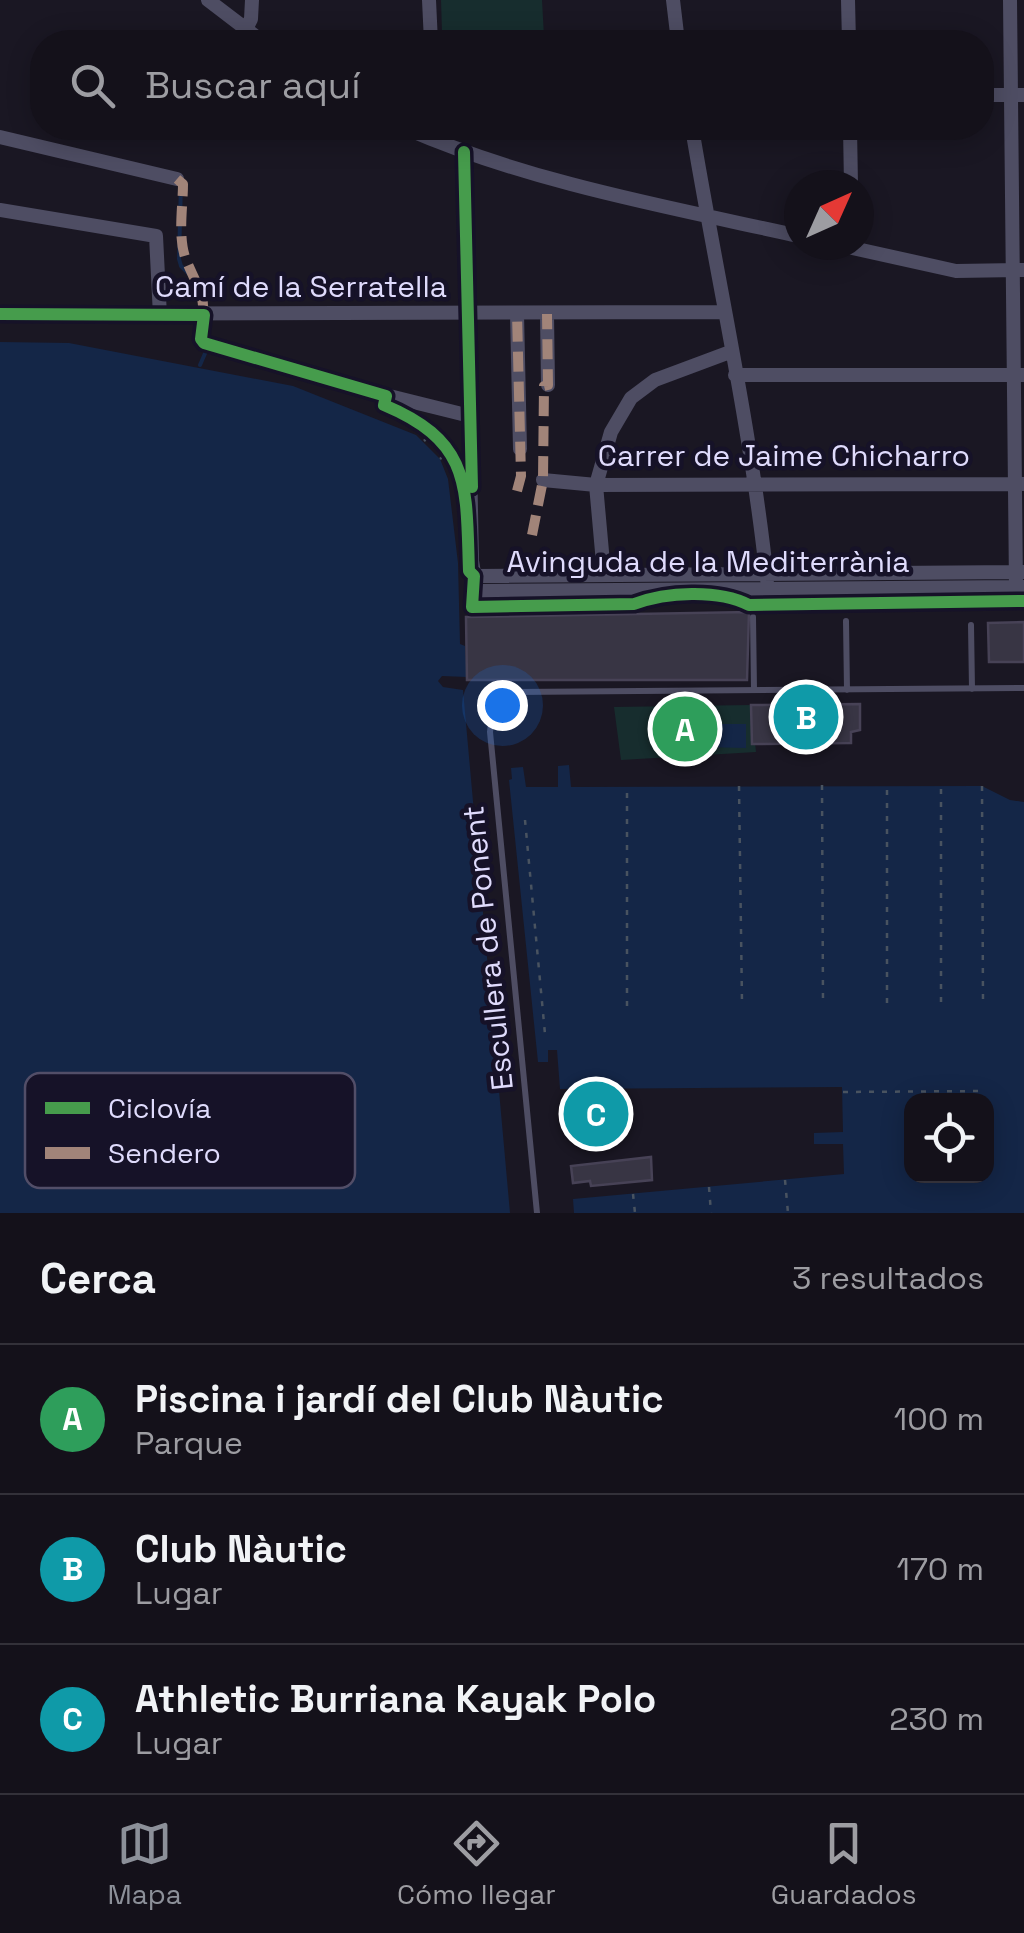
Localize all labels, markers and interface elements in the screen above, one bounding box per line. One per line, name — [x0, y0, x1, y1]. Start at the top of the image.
search box — [30, 30, 994, 140]
icon: search — [65, 58, 120, 113]
text: Buscar aquí — [145, 61, 360, 109]
north arrow — [784, 170, 874, 260]
street label: Camí de la Serratella — [155, 267, 447, 306]
street label: Carrer de Jaime Chicharro — [598, 436, 970, 475]
street label: Avinguda de la Mediterrània — [506, 542, 910, 581]
your location — [477, 680, 528, 731]
pin: B — [774, 680, 838, 754]
pin: A — [652, 692, 718, 766]
street label: Escullera de Ponent — [453, 804, 522, 1092]
legend — [25, 1073, 355, 1188]
pin: C — [564, 1076, 628, 1152]
text: Ciclovía — [108, 1090, 211, 1126]
map controls — [904, 1093, 994, 1183]
button: locate — [904, 1093, 994, 1183]
text: Sendero — [108, 1135, 221, 1171]
text: Cerca — [40, 1252, 156, 1305]
text: 3 resultados — [792, 1258, 984, 1298]
text: Piscina i jardí del Club Nàutic — [135, 1375, 663, 1423]
text: A — [62, 1399, 83, 1439]
text: 100 m — [894, 1399, 984, 1439]
text: Parque — [135, 1423, 243, 1463]
text: Club Nàutic — [135, 1525, 347, 1573]
text: B — [62, 1549, 83, 1589]
text: 170 m — [897, 1549, 984, 1589]
text: Lugar — [135, 1573, 223, 1613]
text: Athletic Burriana Kayak Polo — [135, 1675, 656, 1723]
text: C — [62, 1699, 83, 1739]
text: 230 m — [889, 1699, 984, 1739]
text: Lugar — [135, 1723, 223, 1763]
tab: Mapa — [108, 1816, 182, 1912]
tab: Cómo llegar — [397, 1816, 556, 1912]
tab: Guardados — [771, 1816, 916, 1912]

